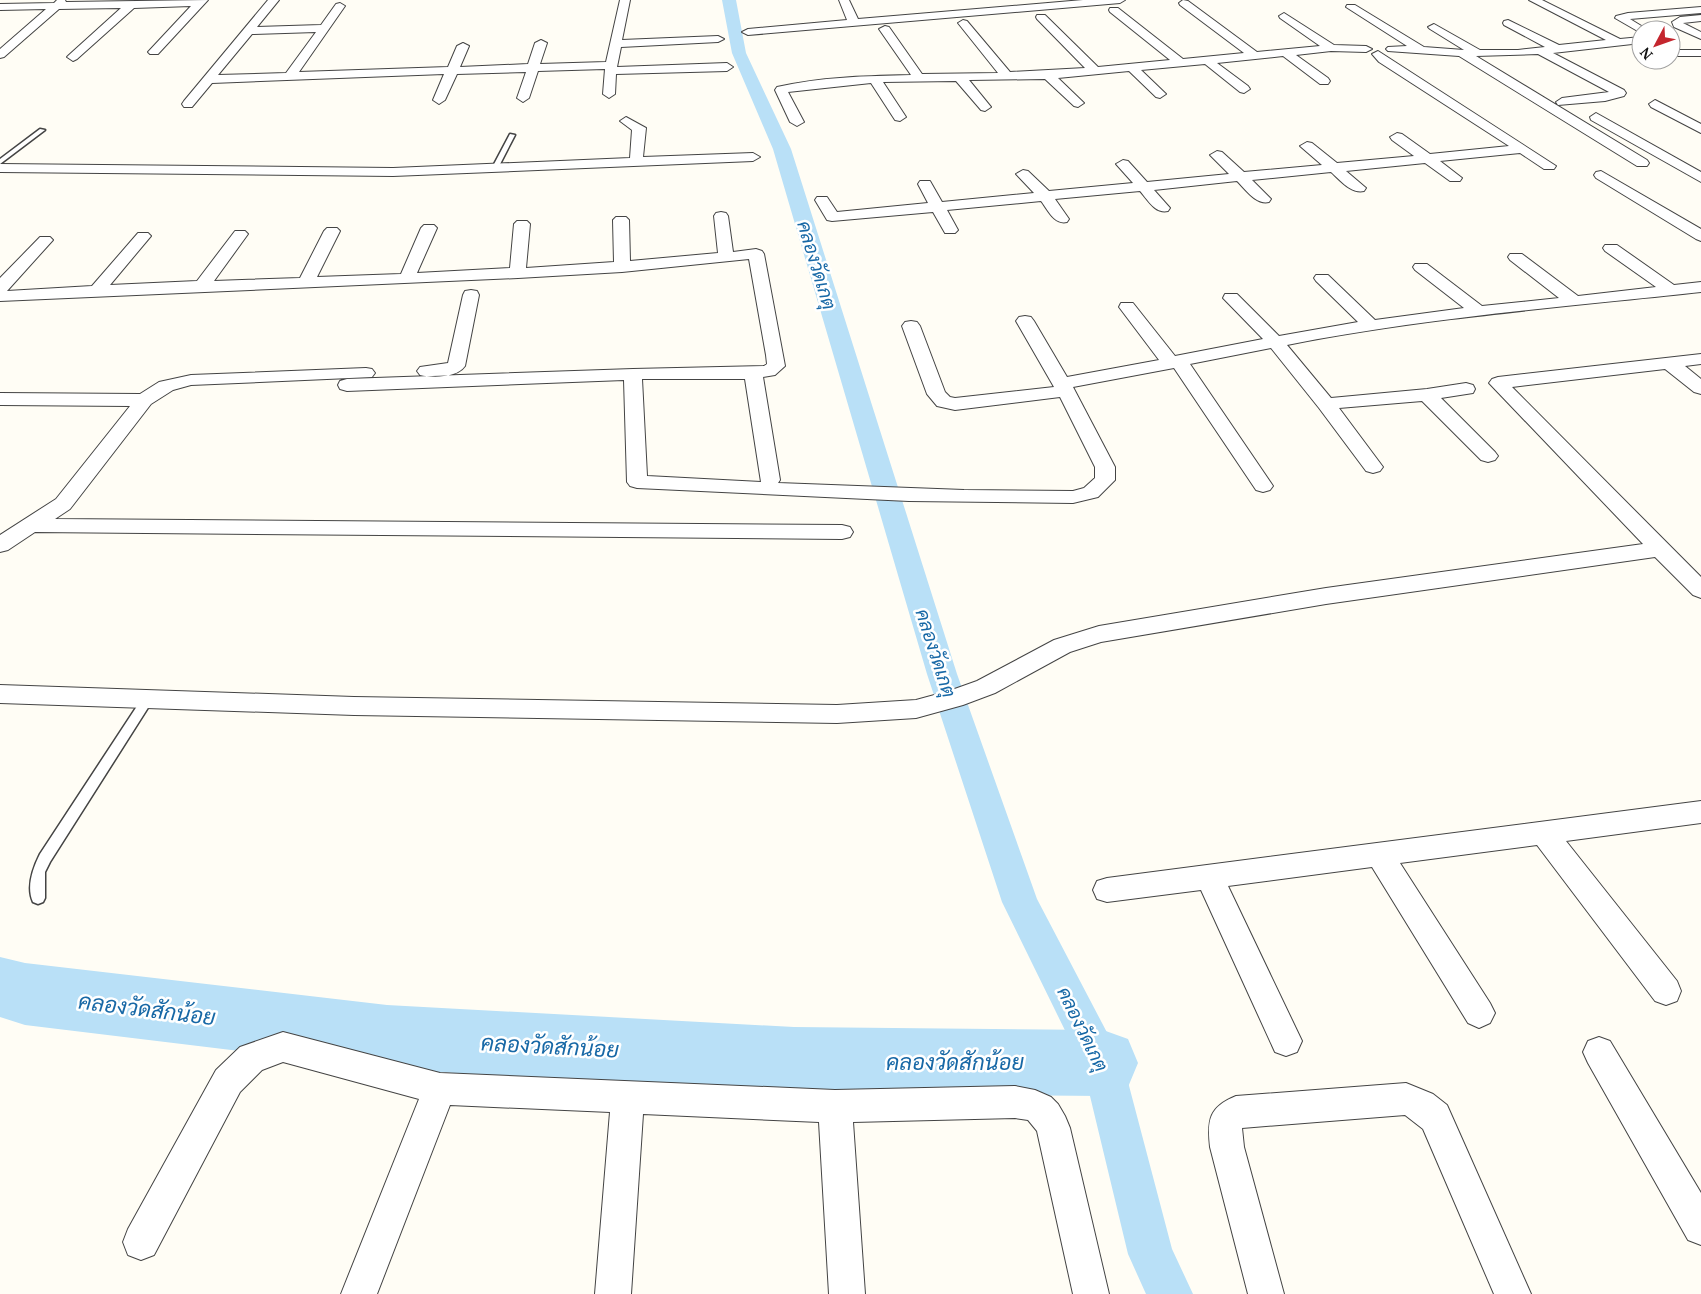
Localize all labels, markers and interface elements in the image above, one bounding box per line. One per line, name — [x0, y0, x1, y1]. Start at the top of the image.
north arrow — [1631, 20, 1681, 70]
text: N — [1635, 43, 1656, 64]
water label: คลองวัดเกตุ — [791, 217, 843, 313]
water label: คลองวัดเกตุ — [909, 605, 963, 701]
water label: คลองวัดเกตุ — [1051, 982, 1115, 1076]
water label: คลองวัดสักน้อย — [77, 986, 218, 1031]
water label: คลองวัดสักน้อย — [480, 1027, 620, 1064]
water label: คลองวัดสักน้อย — [886, 1047, 1024, 1076]

